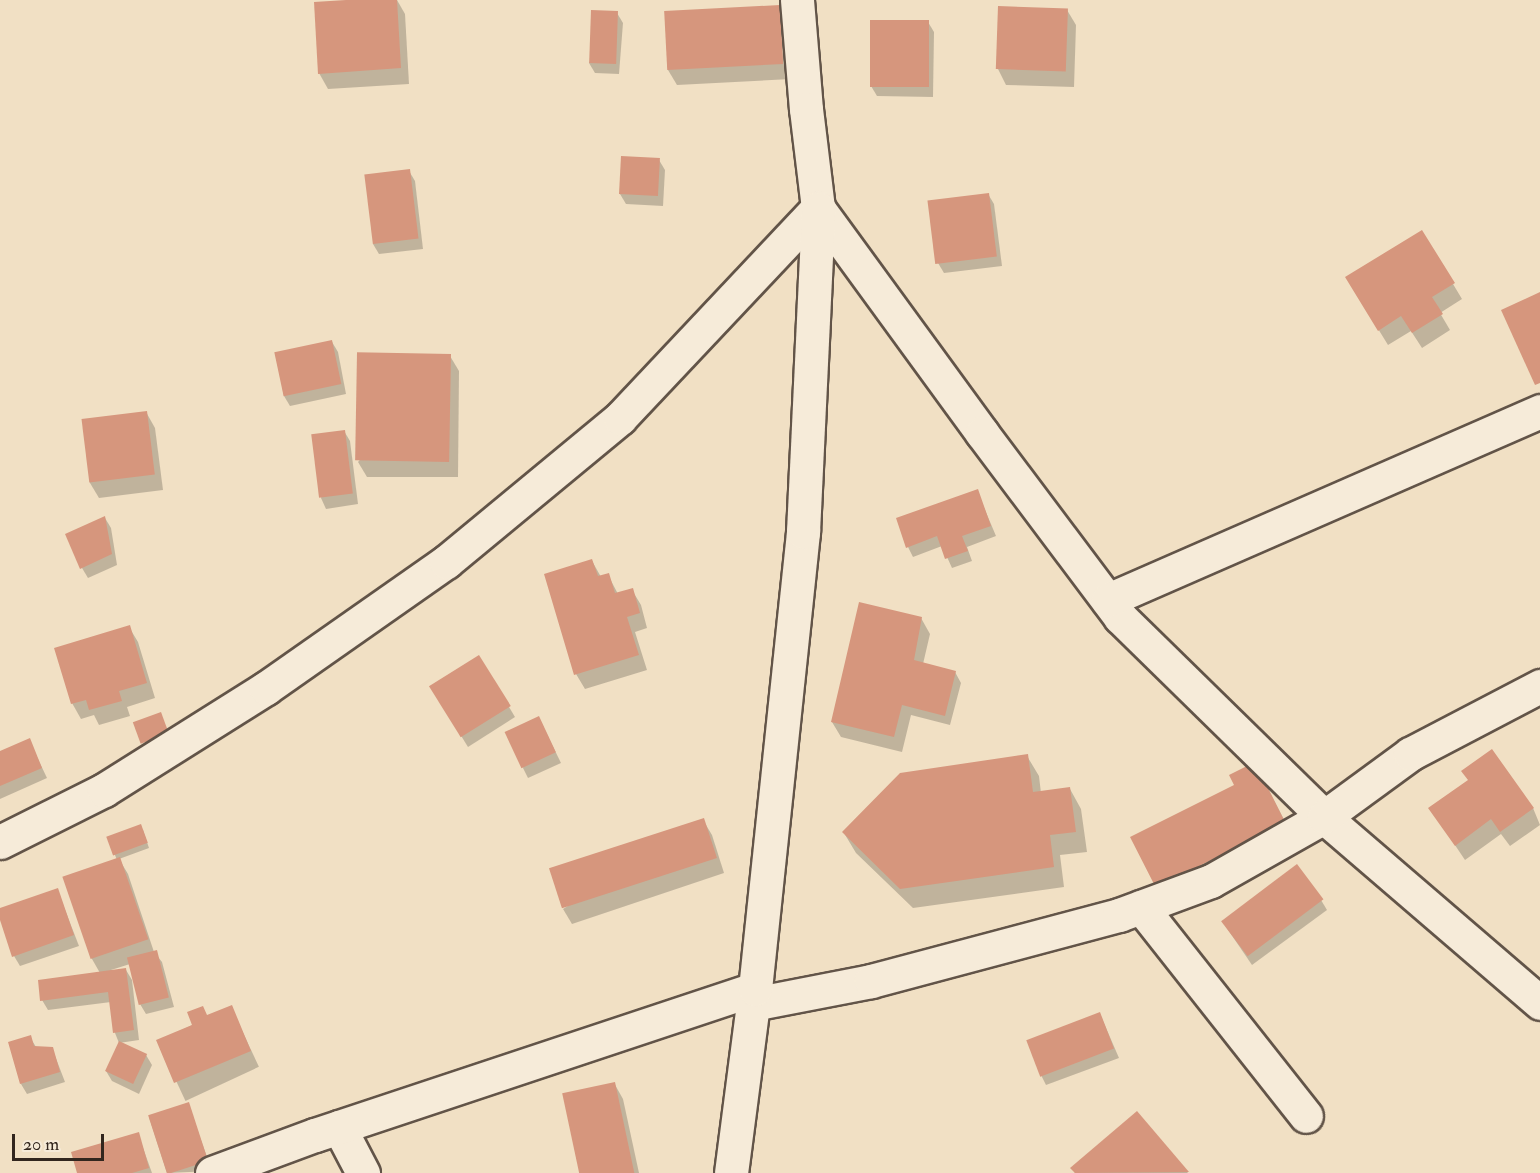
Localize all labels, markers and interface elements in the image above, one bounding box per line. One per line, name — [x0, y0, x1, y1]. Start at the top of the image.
scale bar — [15, 1122, 106, 1160]
text: 20 m — [23, 1133, 59, 1156]

